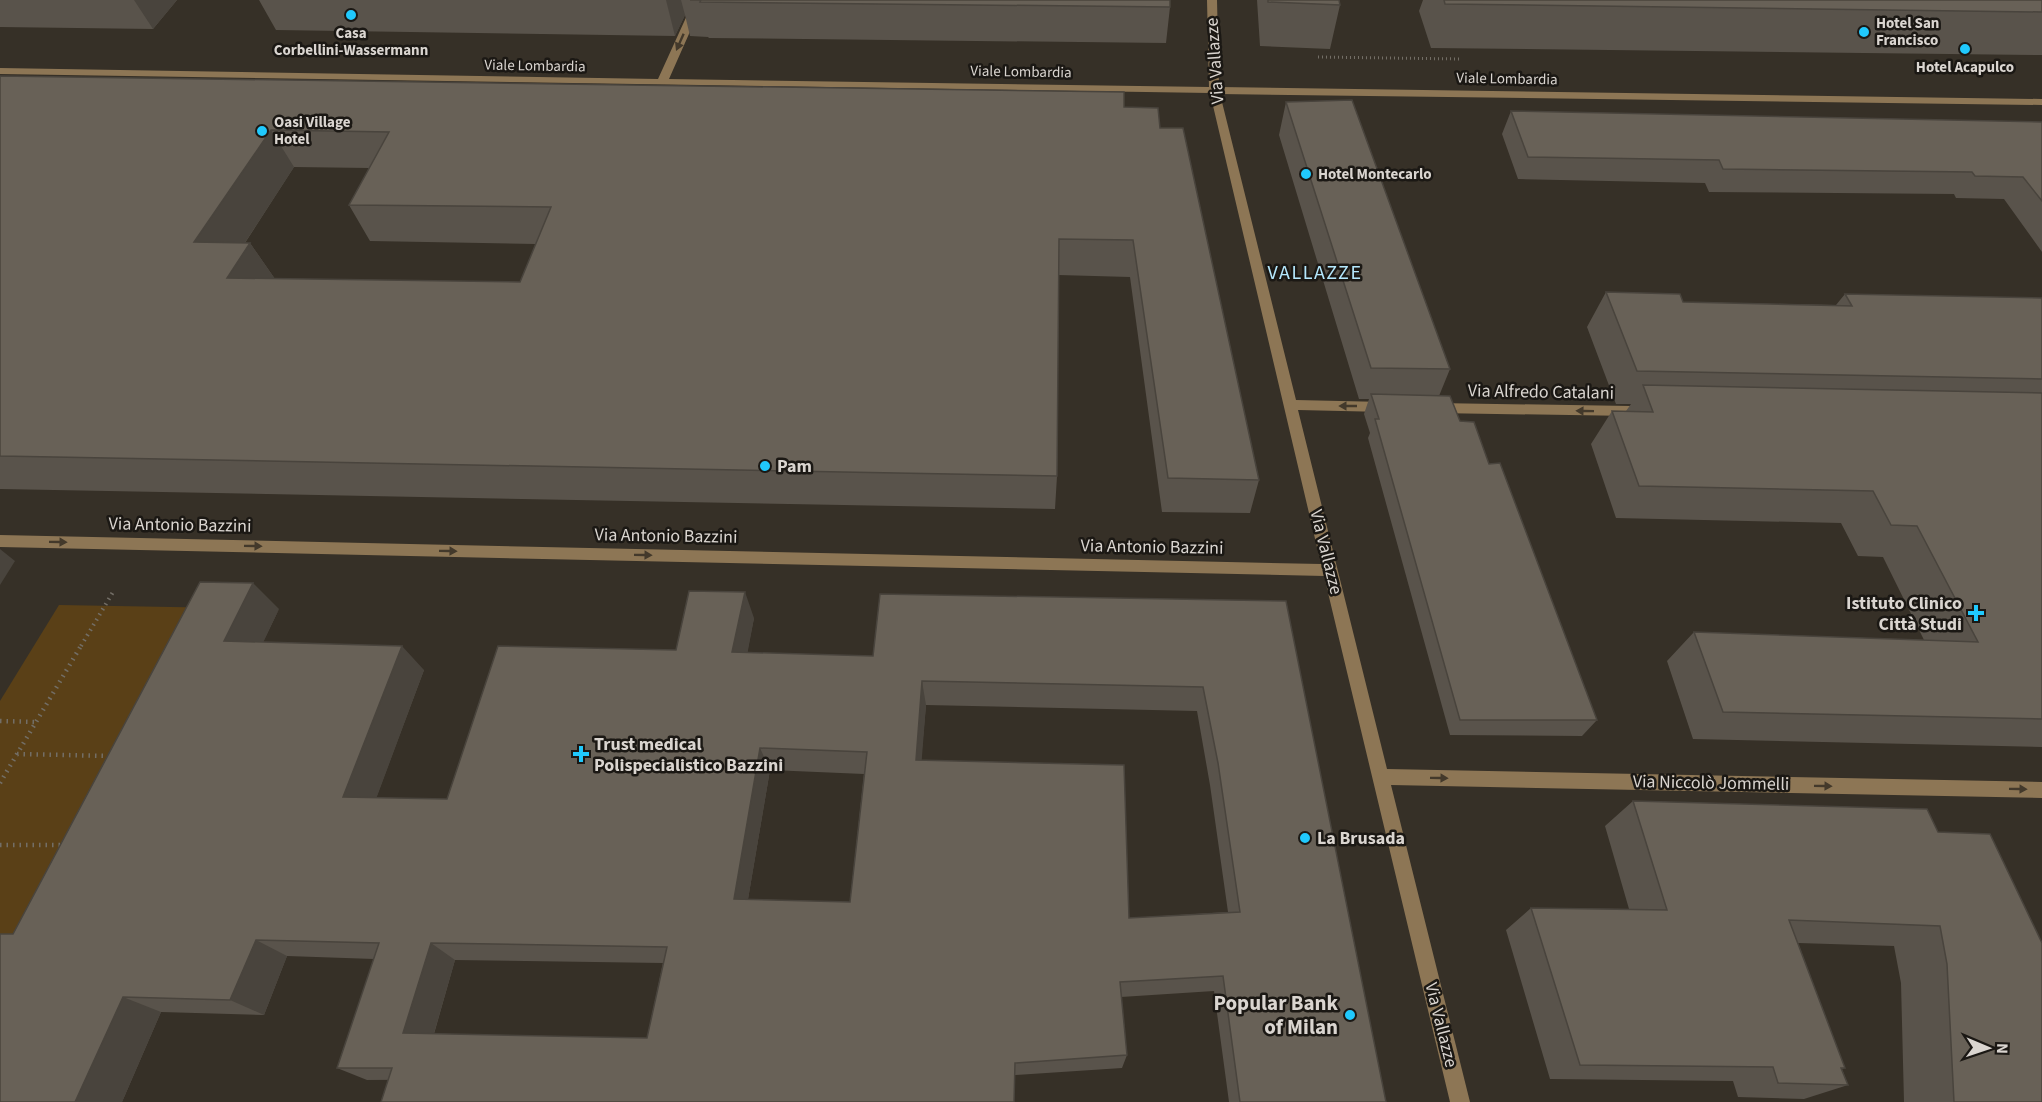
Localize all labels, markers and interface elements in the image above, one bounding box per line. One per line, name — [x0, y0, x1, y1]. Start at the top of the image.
marker: Casa Corbellini-Wassermann — [344, 8, 358, 22]
place label: Hotel San Francisco — [1876, 13, 1939, 51]
street label: Via Vallazze — [1200, 17, 1230, 105]
place label: Casa Corbellini-Wassermann — [274, 23, 428, 61]
marker: Hotel San Francisco — [1857, 25, 1871, 39]
one-way arrow — [676, 33, 685, 50]
marker: Hotel Acapulco — [1958, 42, 1972, 56]
street label: Viale Lombardia — [484, 55, 586, 77]
place label: Hotel Acapulco — [1916, 57, 2014, 78]
street label: Viale Lombardia — [970, 61, 1072, 83]
street label: Viale Lombardia — [1456, 68, 1558, 90]
place label: Oasi Village Hotel — [274, 112, 351, 150]
marker: Oasi Village Hotel — [255, 124, 269, 138]
place label: Hotel Montecarlo — [1318, 164, 1432, 185]
marker: Hotel Montecarlo — [1299, 167, 1313, 181]
district label: VALLAZZE — [1268, 259, 1362, 287]
street label: Via Alfredo Catalani — [1468, 378, 1614, 406]
one-way arrow — [1338, 401, 1357, 411]
one-way arrow — [1575, 406, 1594, 415]
place label: Pam — [777, 454, 812, 479]
marker: Pam — [758, 459, 772, 473]
street label: Via Vallazze — [1303, 507, 1349, 597]
street label: Via Antonio Bazzini — [108, 511, 252, 539]
street label: Via Antonio Bazzini — [594, 522, 738, 550]
street label: Via Antonio Bazzini — [1080, 533, 1224, 561]
one-way arrow — [49, 537, 68, 547]
one-way arrow — [244, 542, 263, 551]
one-way arrow — [439, 546, 458, 556]
one-way arrow — [634, 551, 653, 560]
place label: Istituto Clinico Città Studi — [1846, 591, 1962, 637]
marker: Istituto Clinico Città Studi — [1967, 604, 1985, 622]
place label: Trust medical Polispecialistico Bazzini — [594, 732, 783, 778]
marker: Trust medical Polispecialistico Bazzini — [572, 745, 590, 763]
street label: Via Niccolò Jommelli — [1633, 769, 1789, 797]
one-way arrow — [1430, 773, 1449, 783]
one-way arrow — [1814, 781, 1833, 790]
one-way arrow — [2009, 785, 2028, 794]
place label: La Brusada — [1317, 826, 1405, 851]
marker: La Brusada — [1298, 831, 1312, 845]
street label: Via Vallazze — [1418, 980, 1464, 1070]
place label: Popular Bank of Milan — [1213, 988, 1338, 1042]
marker: Popular Bank of Milan — [1343, 1008, 1357, 1022]
north arrow — [1958, 1018, 2018, 1078]
text: N — [1991, 1043, 2013, 1054]

